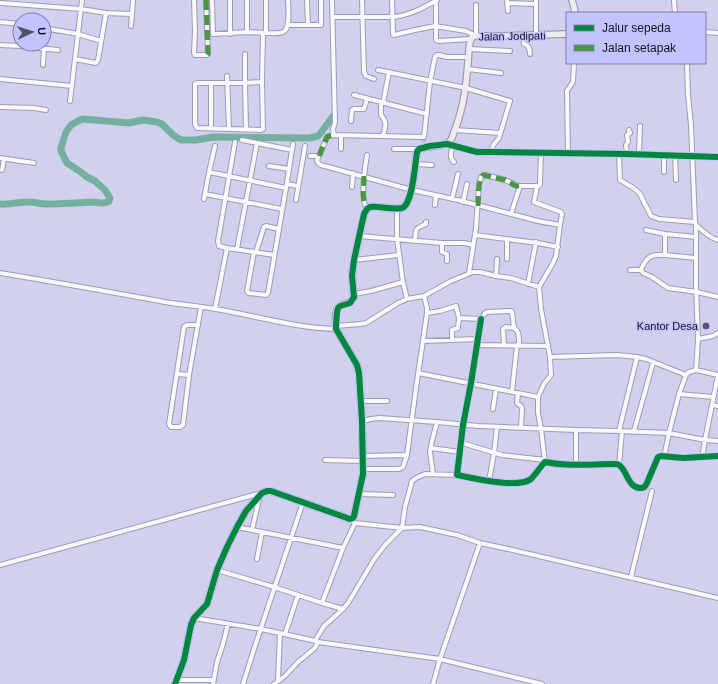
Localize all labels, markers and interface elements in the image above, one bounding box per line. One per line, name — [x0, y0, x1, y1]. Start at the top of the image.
north arrow — [12, 12, 52, 52]
legend — [566, 12, 706, 64]
text: Jalur sepeda — [602, 21, 671, 35]
text: U — [36, 27, 48, 36]
street label: Jalan Jodipati — [478, 29, 546, 43]
text: Jalan setapak — [602, 41, 677, 55]
place label: Kantor Desa — [637, 320, 699, 332]
marker: Kantor Desa — [701, 321, 711, 331]

